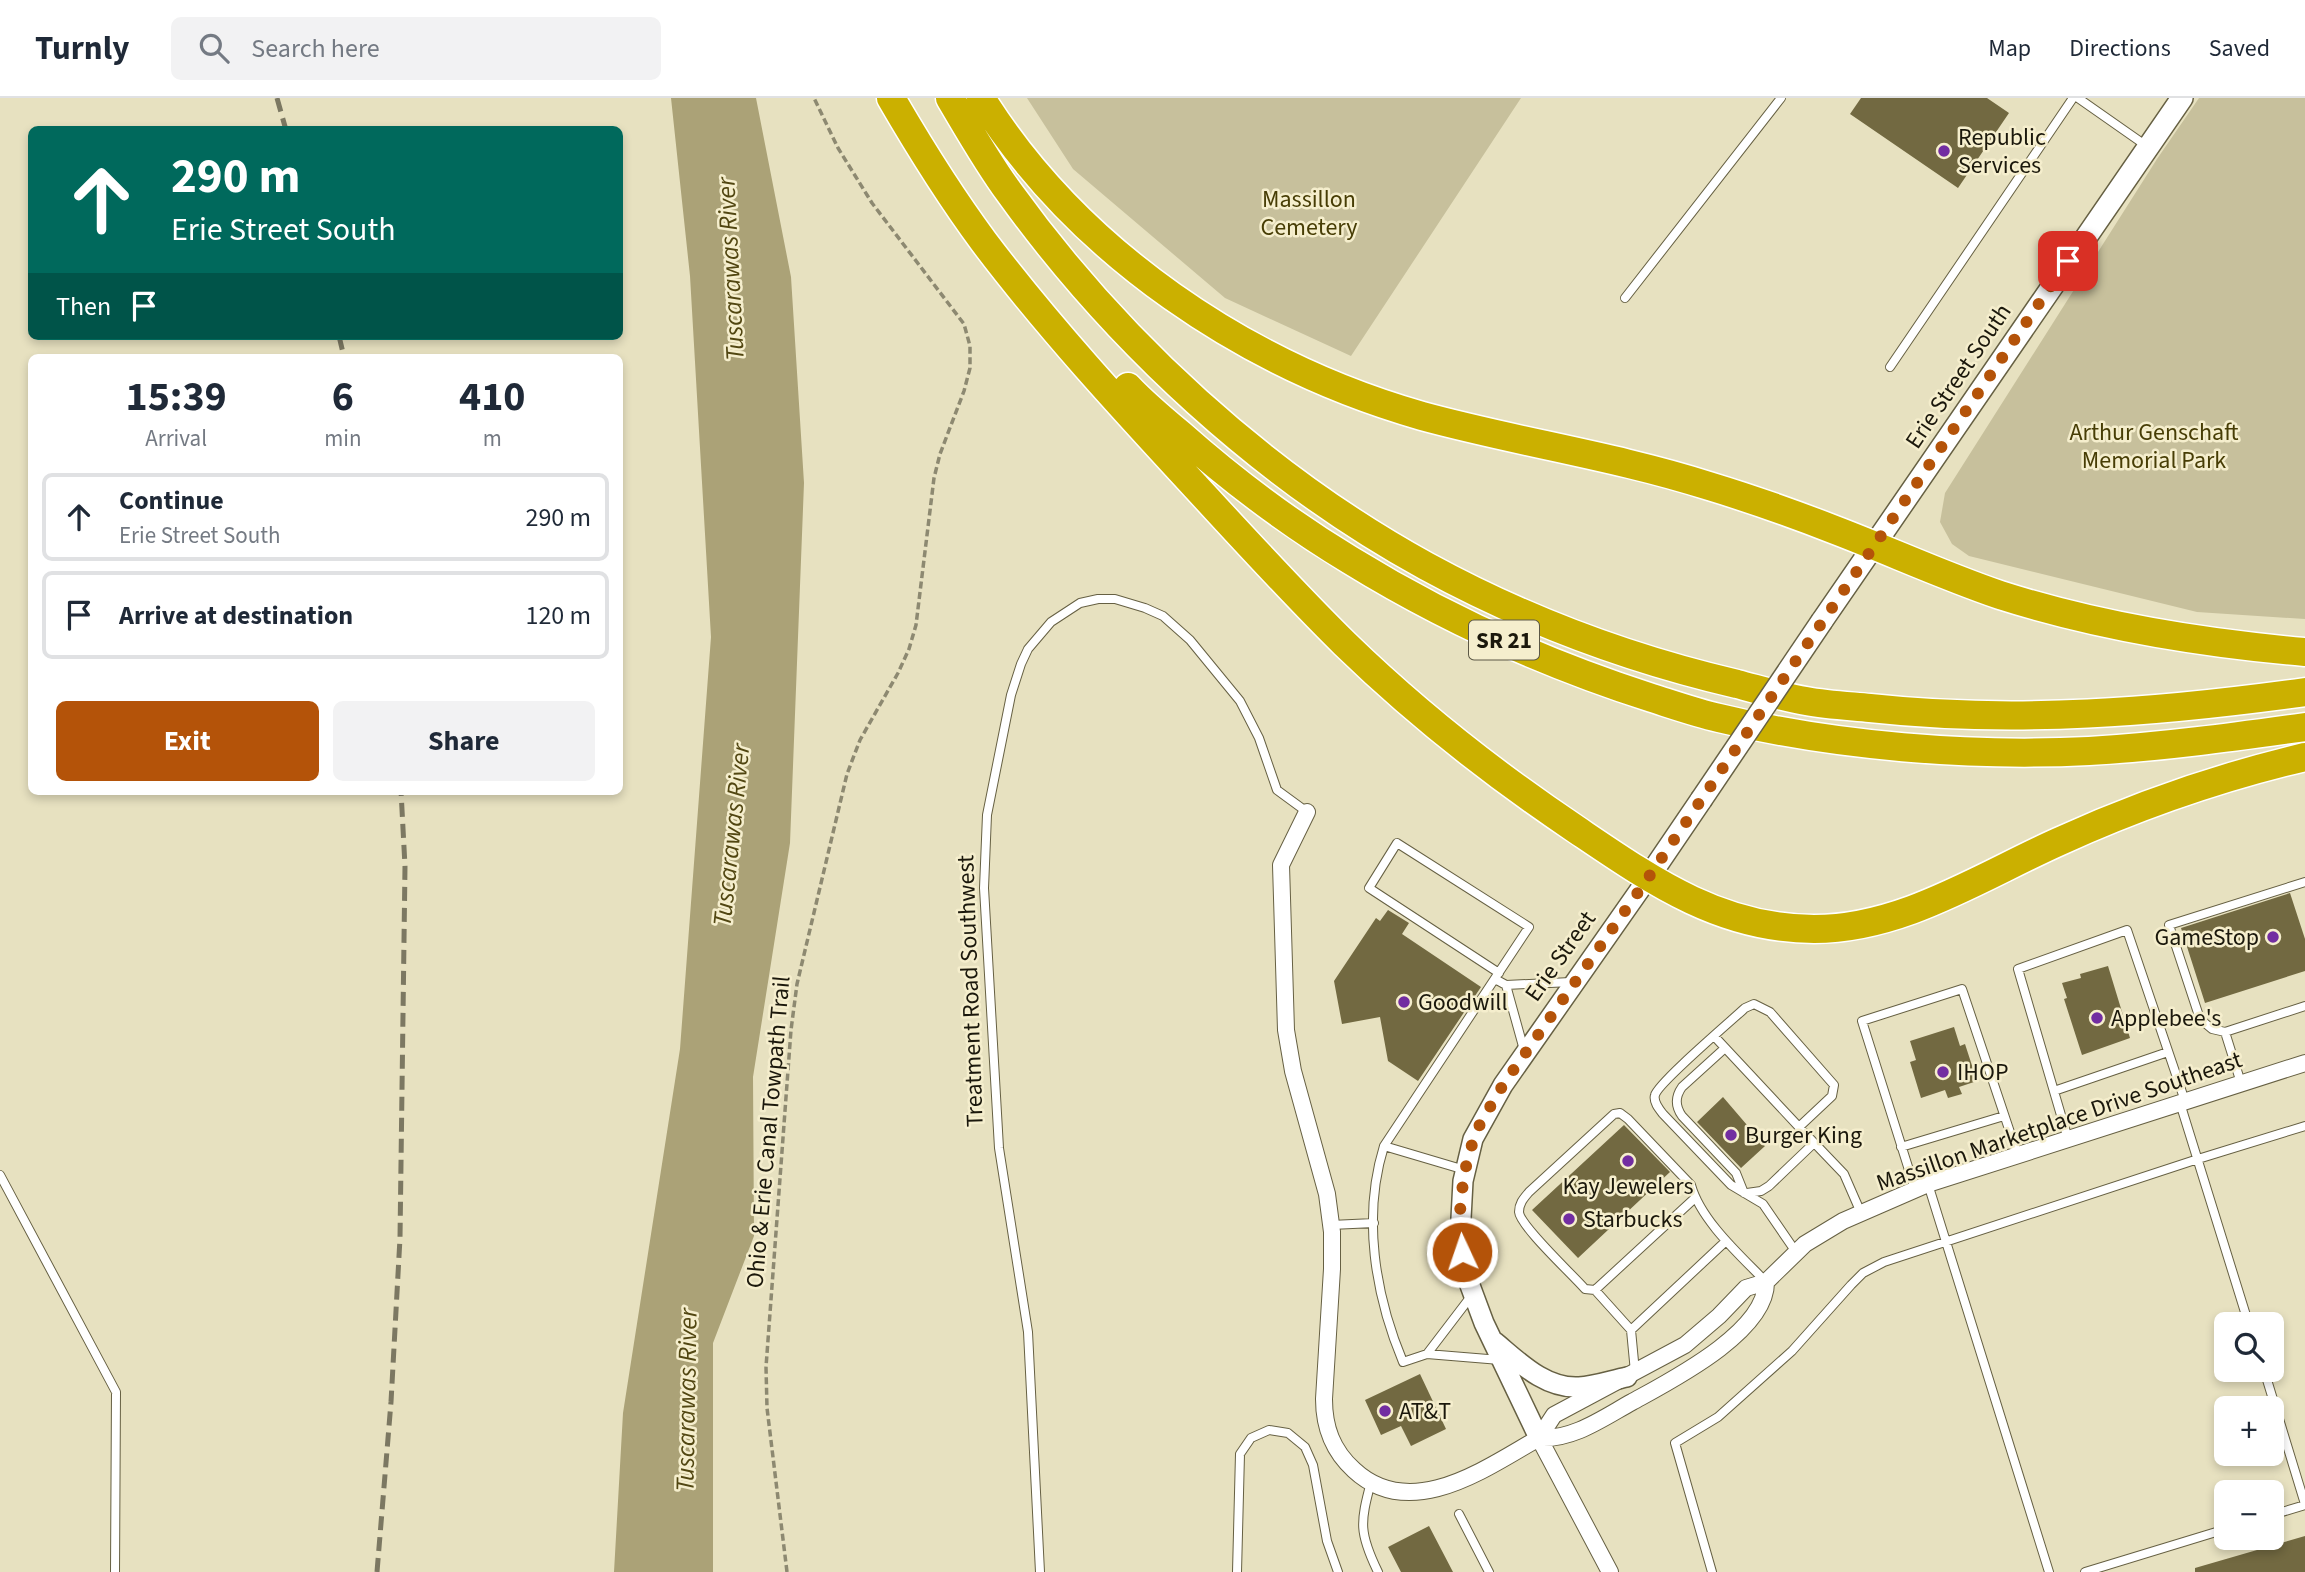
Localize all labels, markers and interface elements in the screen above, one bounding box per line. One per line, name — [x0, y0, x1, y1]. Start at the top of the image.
search box — [171, 17, 661, 80]
text: Turnly — [35, 25, 129, 72]
icon: search — [195, 29, 233, 67]
text: Search here — [251, 30, 380, 67]
text: Map — [1988, 31, 2031, 66]
text: Directions — [2069, 31, 2171, 66]
text: Saved — [2209, 31, 2270, 66]
place label: Republic Services — [1958, 120, 2046, 183]
text: 290 m — [171, 142, 300, 212]
marker: Republic Services — [1936, 143, 1952, 159]
icon: ahead — [56, 154, 147, 245]
water label: Tuscarawas River — [707, 175, 754, 362]
park label: Massillon Cemetery — [1261, 182, 1358, 245]
text: Erie Street South — [171, 207, 396, 253]
pin — [2038, 231, 2098, 291]
icon: arrive — [2049, 242, 2087, 280]
icon: arrive — [125, 287, 163, 325]
text: Then — [56, 288, 111, 325]
street label: Erie Street South — [1897, 297, 2020, 456]
text: 15:39 — [125, 367, 227, 427]
text: 6 — [332, 367, 354, 427]
text: 410 — [459, 367, 526, 427]
park label: Arthur Genschaft Memorial Park — [2070, 415, 2238, 478]
text: Arrival — [145, 422, 207, 455]
text: min — [324, 422, 362, 455]
text: m — [483, 422, 502, 455]
text: Continue — [119, 482, 224, 519]
icon: ahead — [60, 498, 98, 536]
text: 290 m — [525, 499, 591, 536]
text: Erie Street South — [119, 519, 281, 552]
icon: arrive — [60, 596, 98, 634]
text: Arrive at destination — [119, 597, 353, 634]
text: 120 m — [525, 597, 591, 634]
road number: SR 21 — [1469, 620, 1539, 660]
button: Exit — [56, 701, 319, 781]
button: Share — [333, 701, 595, 781]
water label: Tuscarawas River — [704, 741, 760, 928]
street label: Treatment Road Southwest — [948, 854, 993, 1128]
street label: Erie Street — [1516, 904, 1604, 1009]
place label: GameStop — [2154, 920, 2259, 955]
marker: GameStop — [2265, 929, 2281, 945]
street label: Ohio & Erie Canal Towpath Trail — [737, 974, 800, 1290]
place label: Goodwill — [1418, 985, 1508, 1020]
marker: Goodwill — [1396, 994, 1412, 1010]
place label: Applebee's — [2111, 1001, 2221, 1036]
marker: Applebee's — [2089, 1010, 2105, 1026]
street label: Massillon Marketplace Drive Southeast — [1872, 1042, 2247, 1201]
place label: IHOP — [1957, 1055, 2008, 1090]
marker: IHOP — [1935, 1064, 1951, 1080]
place label: Burger King — [1745, 1118, 1862, 1153]
marker: Burger King — [1723, 1127, 1739, 1143]
marker: Kay Jewelers — [1620, 1153, 1636, 1169]
place label: Kay Jewelers — [1563, 1169, 1693, 1204]
place label: Starbucks — [1583, 1202, 1682, 1237]
marker: Starbucks — [1561, 1211, 1577, 1227]
position arrow — [1425, 1215, 1499, 1289]
water label: Tuscarawas River — [666, 1307, 707, 1492]
map controls — [2214, 1312, 2284, 1550]
button: search — [2214, 1312, 2284, 1382]
place label: AT&T — [1399, 1394, 1451, 1429]
button: + — [2214, 1396, 2284, 1466]
marker: AT&T — [1377, 1403, 1393, 1419]
button: − — [2214, 1480, 2284, 1550]

